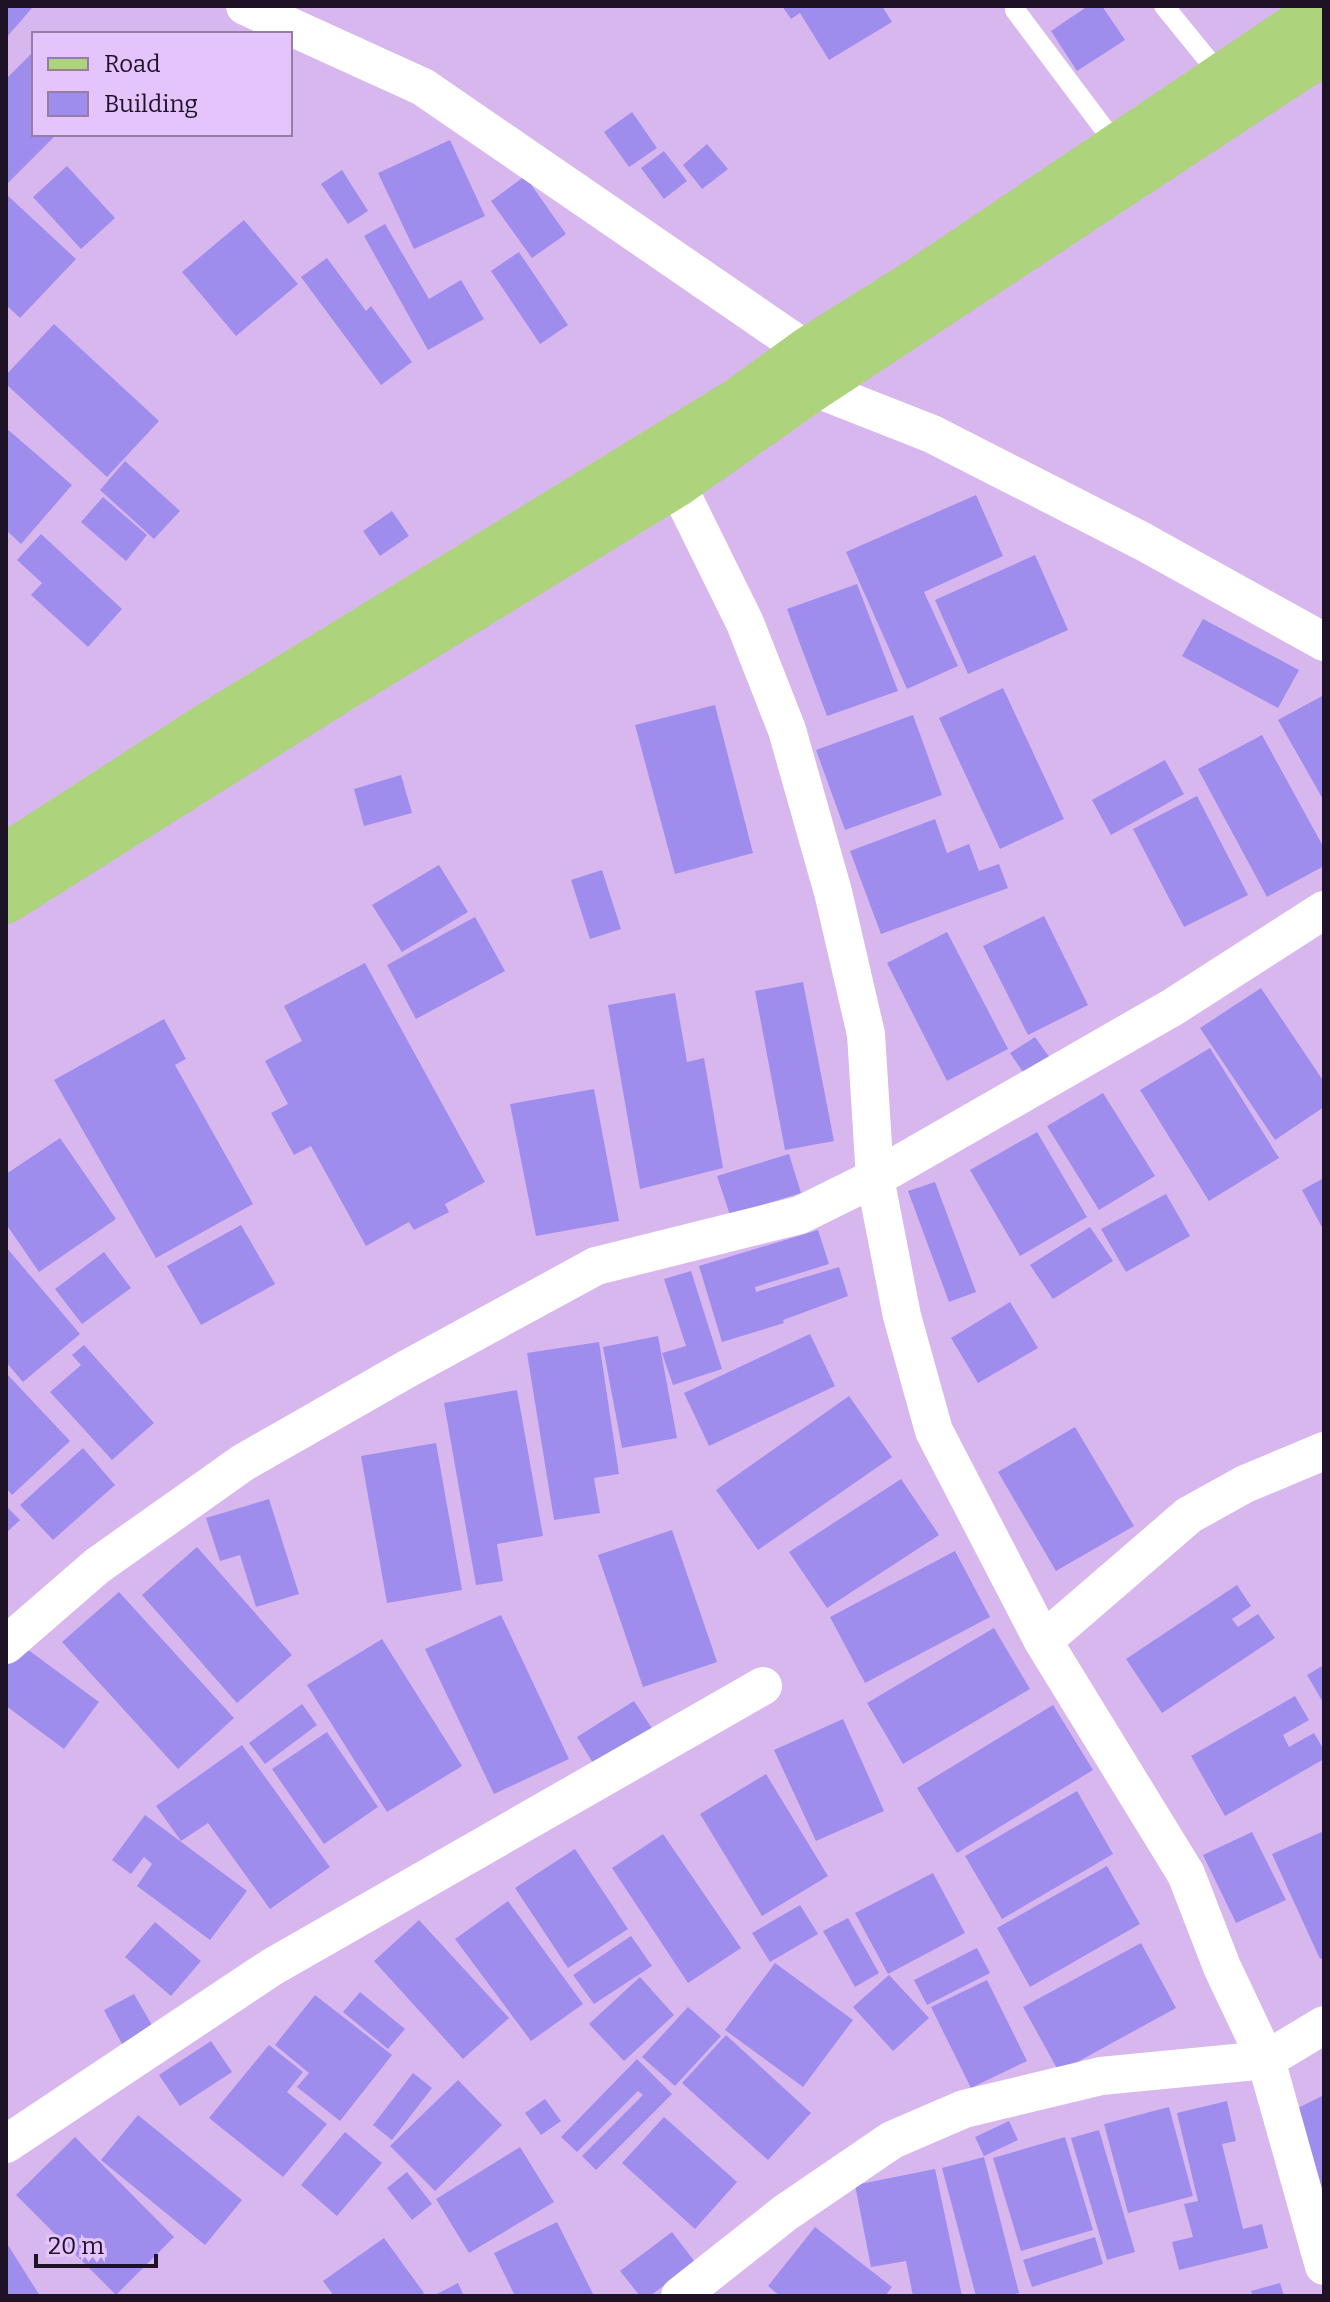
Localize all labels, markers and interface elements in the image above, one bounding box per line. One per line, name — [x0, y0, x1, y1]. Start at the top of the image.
legend — [32, 32, 292, 136]
text: Road — [104, 50, 160, 78]
text: Building — [104, 90, 198, 118]
scale bar — [36, 2218, 156, 2268]
text: 20 m — [48, 2232, 104, 2260]

